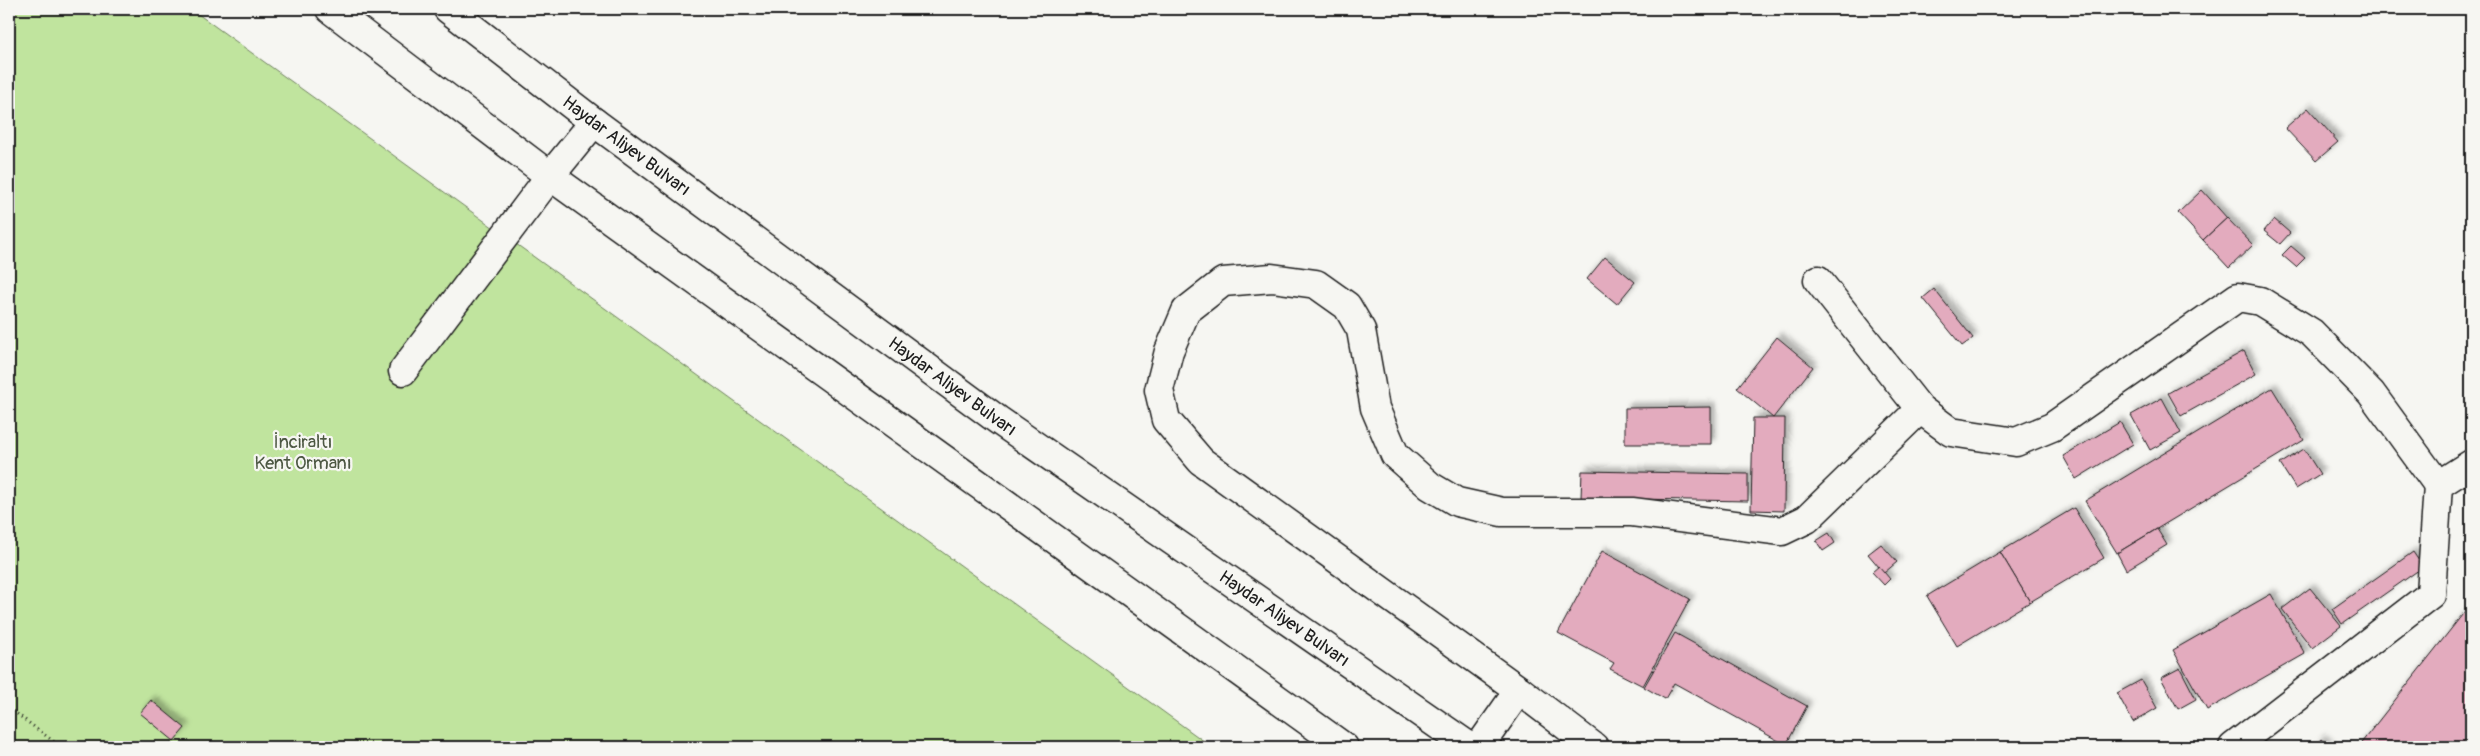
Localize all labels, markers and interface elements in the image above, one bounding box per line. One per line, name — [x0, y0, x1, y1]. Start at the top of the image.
street label: Haydar Aliyev Bulvarı — [558, 91, 695, 201]
street label: Haydar Aliyev Bulvarı — [884, 331, 1021, 441]
park label: İnciraltı Kent Ormanı — [254, 431, 352, 475]
street label: Haydar Aliyev Bulvarı — [1215, 565, 1354, 672]

